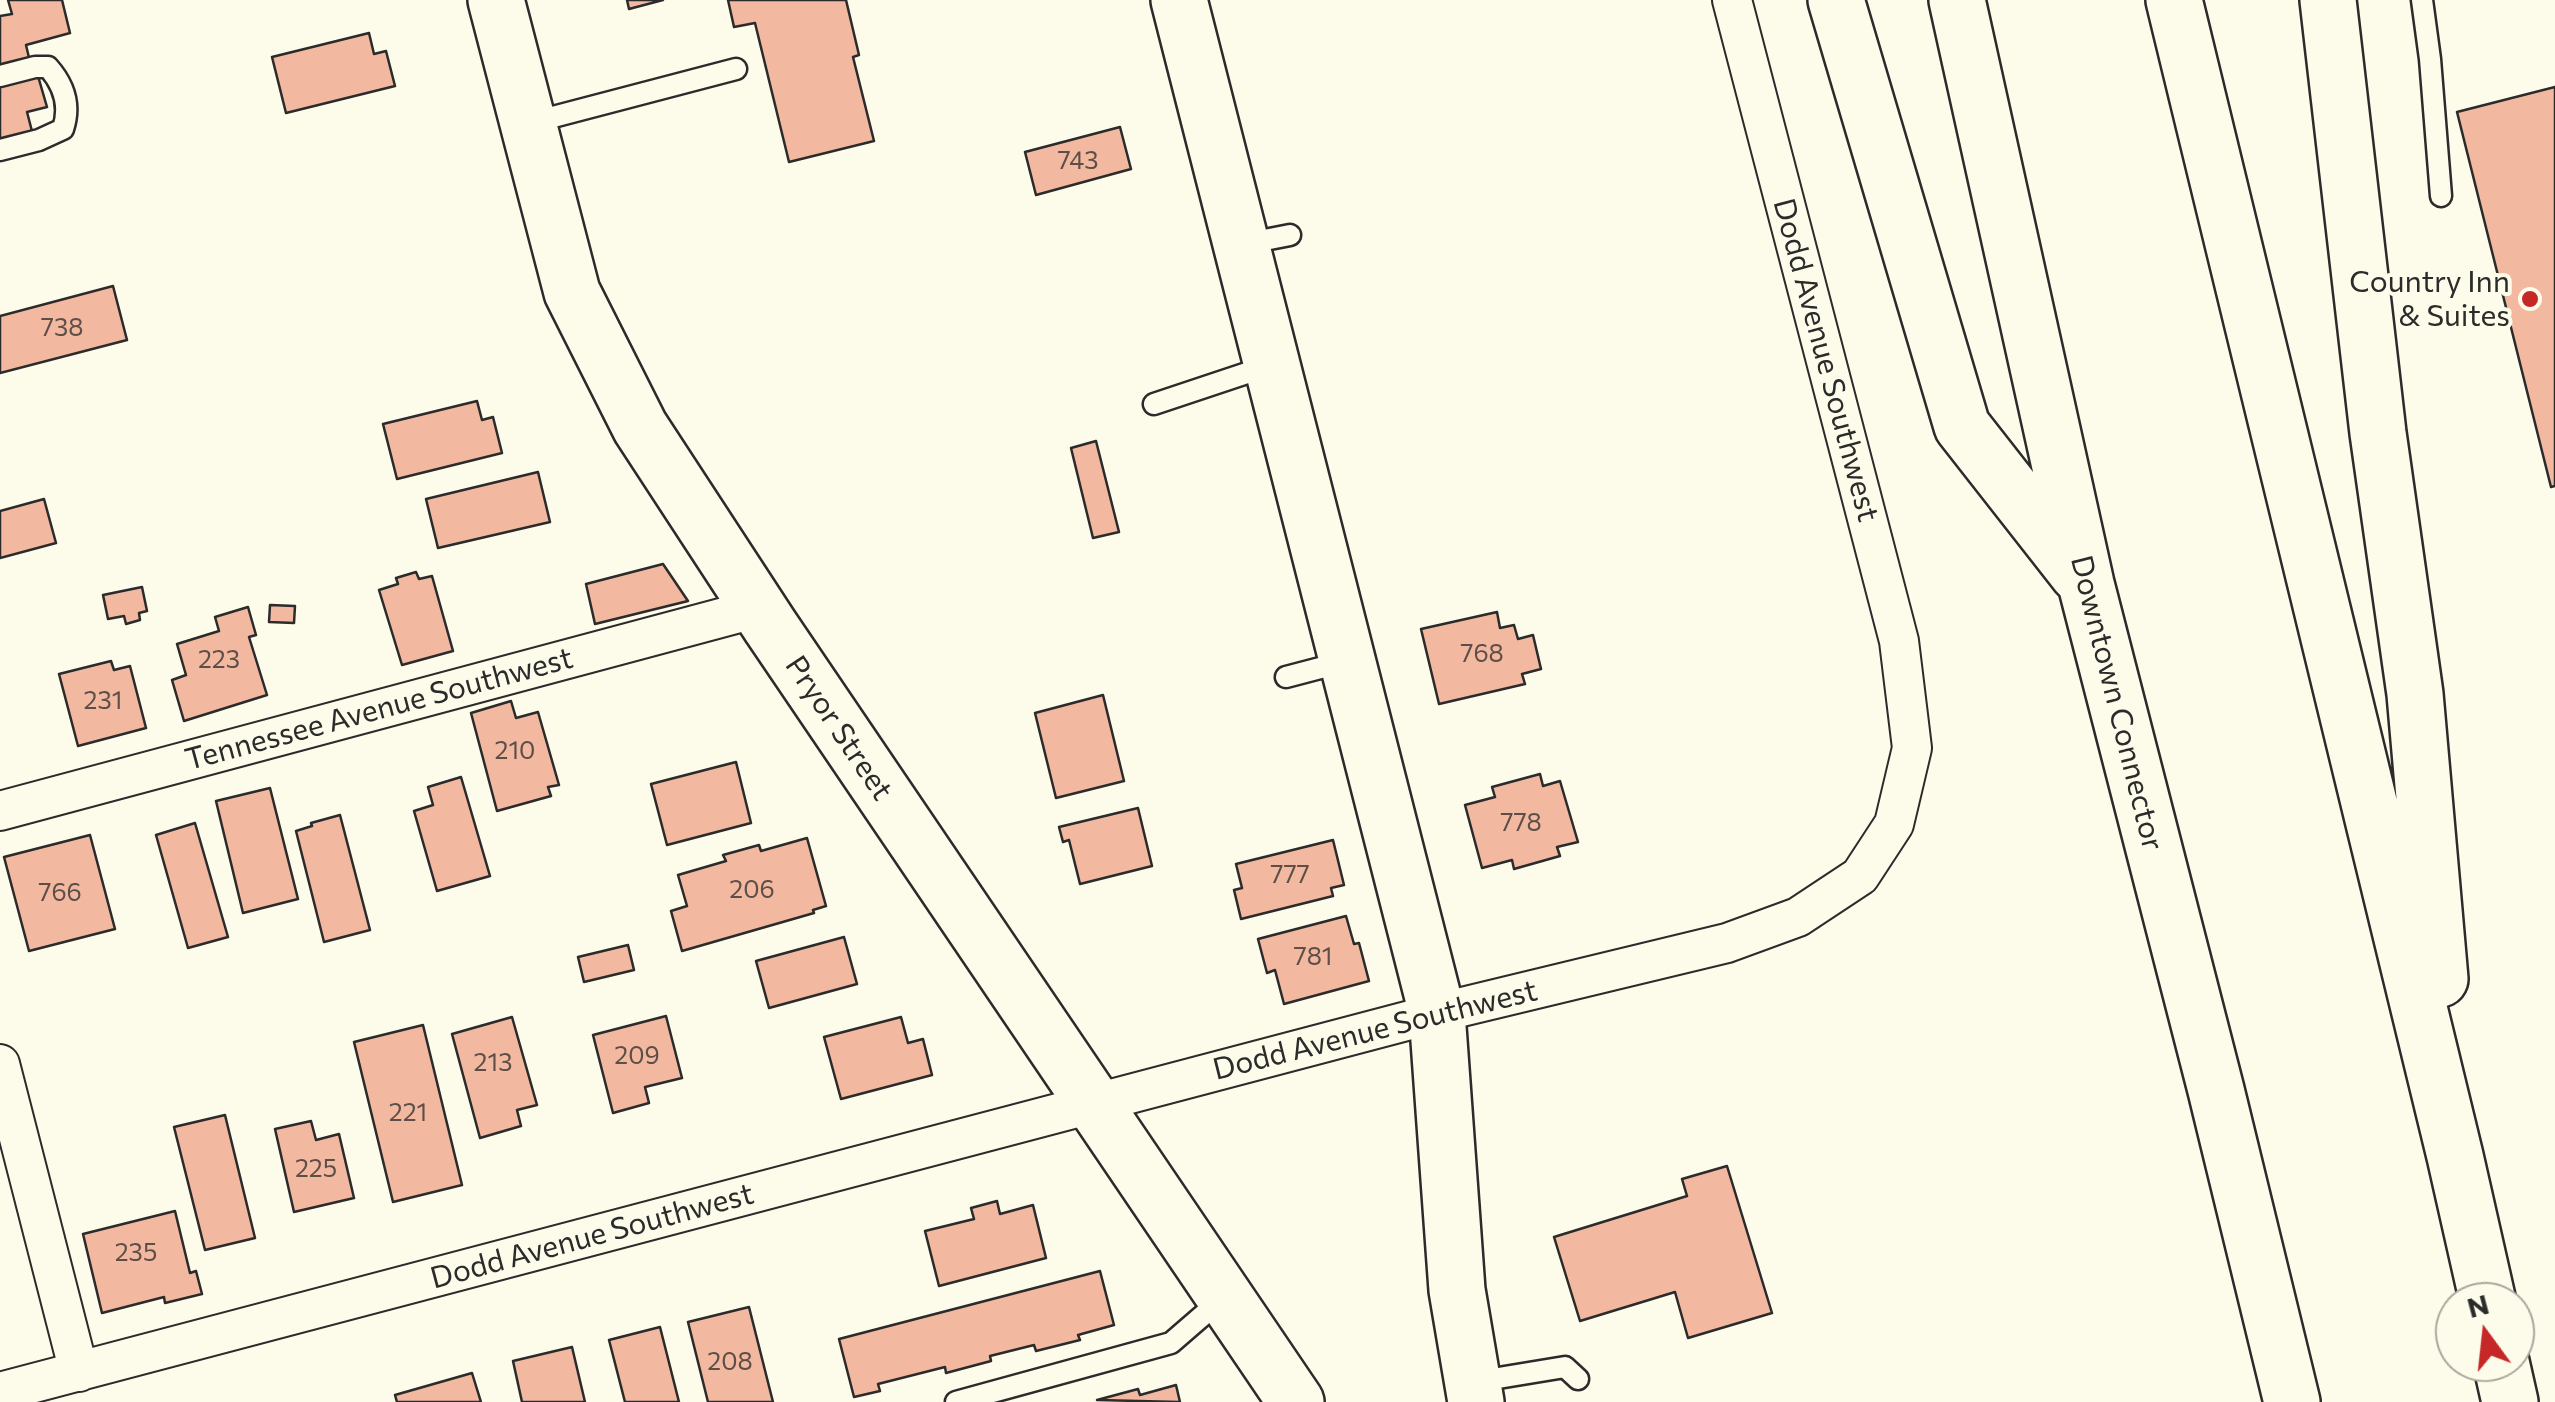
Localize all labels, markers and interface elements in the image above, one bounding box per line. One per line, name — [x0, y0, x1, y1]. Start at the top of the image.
house number: 743 — [1058, 146, 1098, 176]
street label: Dodd Avenue Southwest — [1766, 195, 1886, 525]
place label: Country Inn & Suites — [2349, 264, 2510, 334]
marker: Country Inn & Suites — [2519, 288, 2541, 310]
house number: 738 — [41, 313, 83, 343]
street label: Downtown Connector — [2063, 552, 2171, 854]
house number: 768 — [1460, 639, 1504, 669]
street label: Tennessee Avenue Southwest — [181, 640, 577, 778]
house number: 223 — [198, 645, 240, 675]
street label: Pryor Street — [778, 649, 900, 807]
house number: 231 — [84, 686, 122, 716]
house number: 210 — [495, 736, 535, 766]
house number: 778 — [1500, 808, 1542, 838]
house number: 777 — [1270, 860, 1310, 890]
house number: 206 — [729, 875, 775, 905]
house number: 766 — [38, 878, 82, 908]
house number: 781 — [1294, 942, 1332, 972]
street label: Dodd Avenue Southwest — [1209, 972, 1541, 1088]
house number: 209 — [614, 1041, 660, 1071]
house number: 213 — [474, 1048, 512, 1078]
house number: 221 — [389, 1098, 427, 1128]
house number: 225 — [295, 1154, 337, 1184]
street label: Dodd Avenue Southwest — [427, 1176, 757, 1296]
house number: 235 — [115, 1238, 157, 1268]
north arrow — [2435, 1282, 2535, 1382]
text: N — [2463, 1286, 2492, 1324]
house number: 208 — [707, 1347, 753, 1377]

